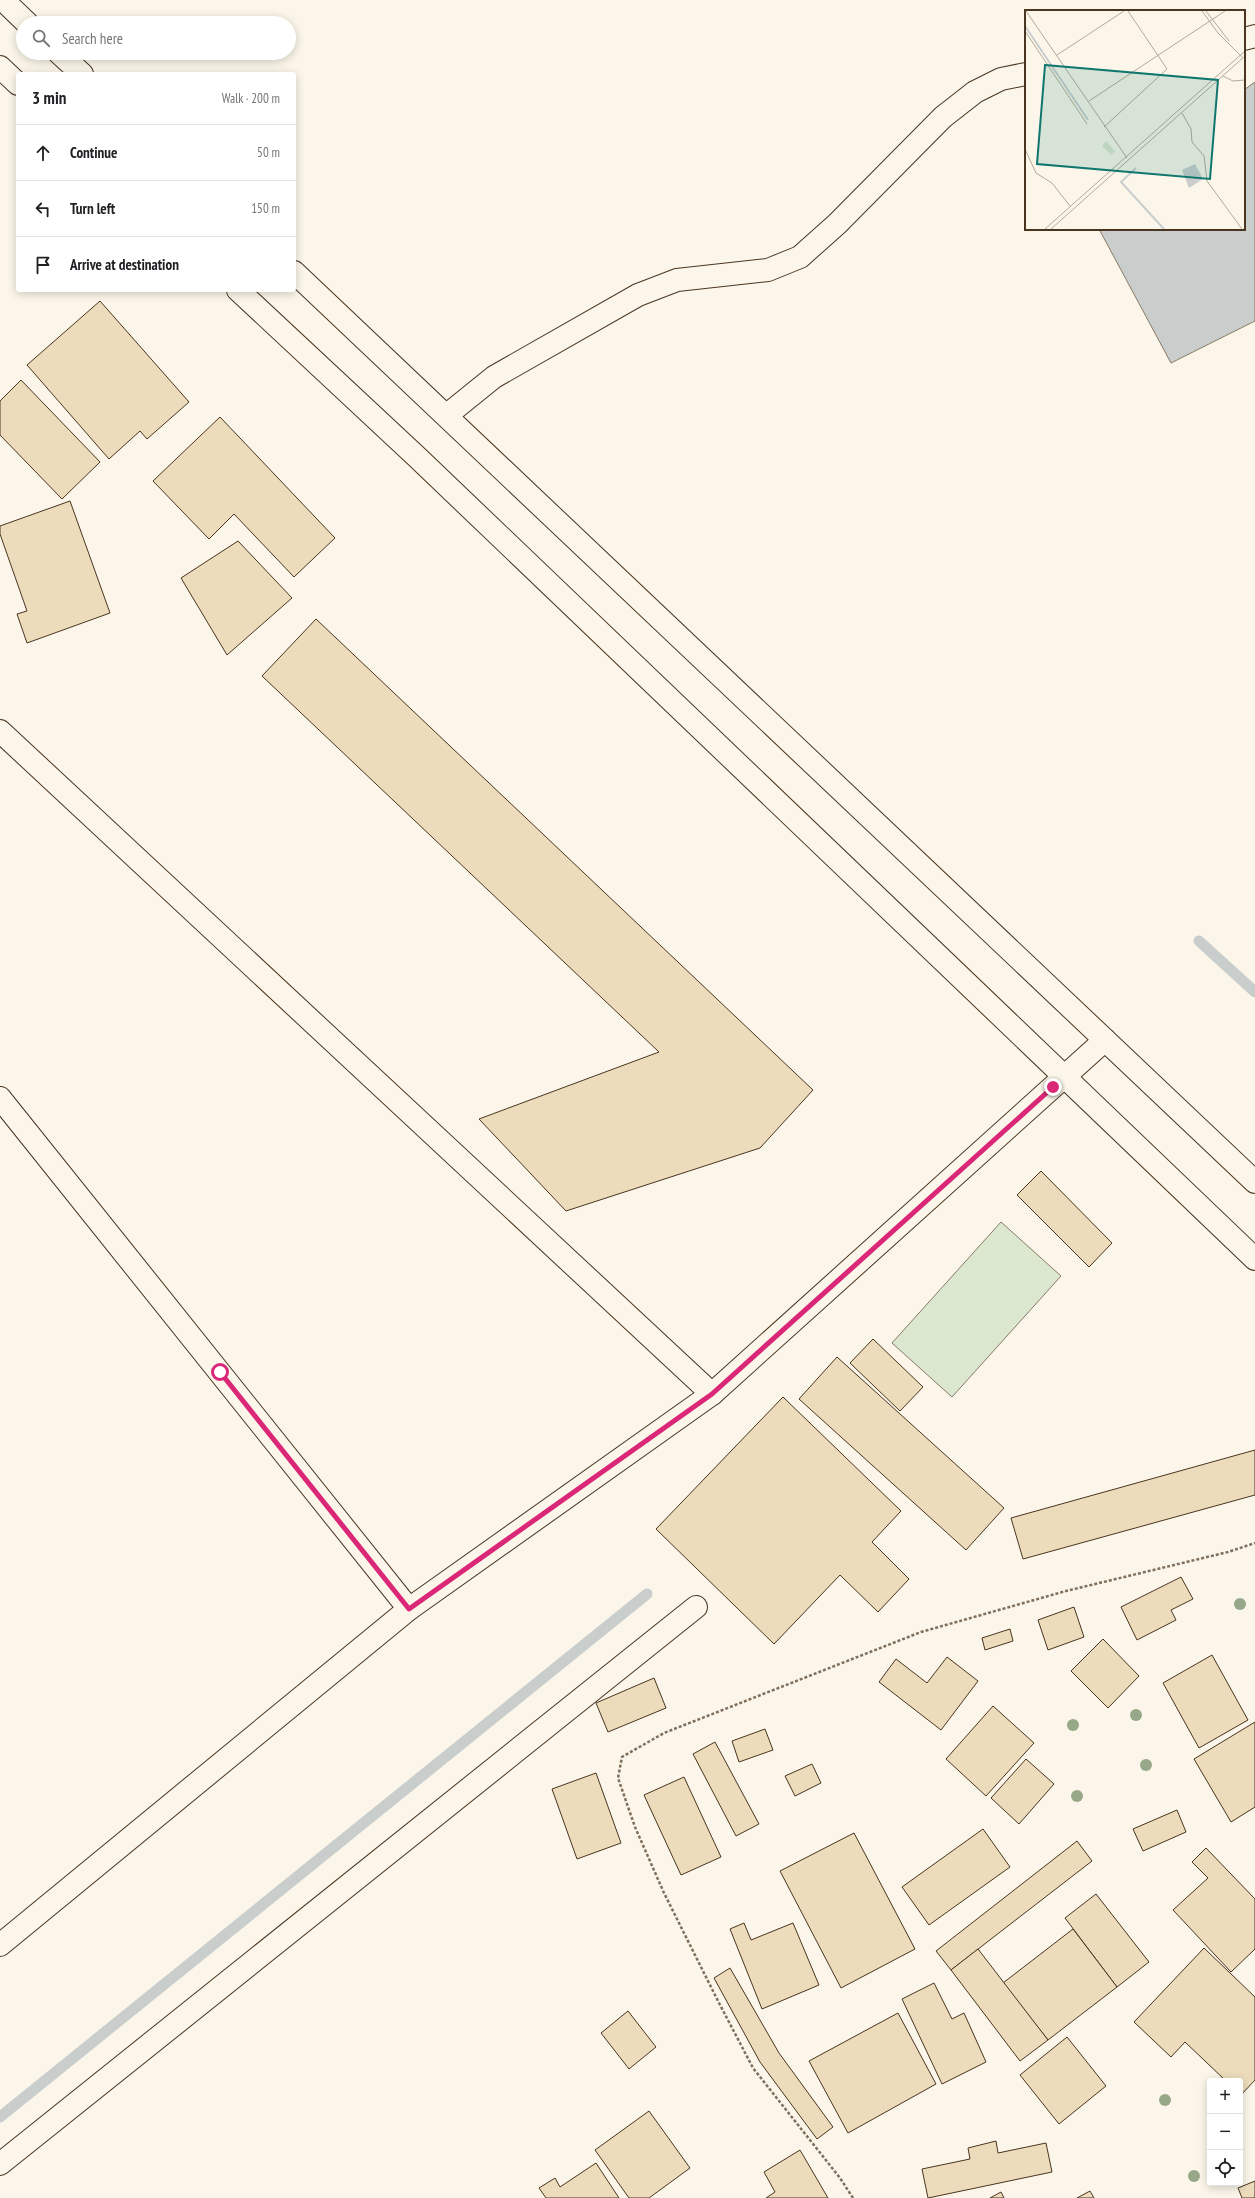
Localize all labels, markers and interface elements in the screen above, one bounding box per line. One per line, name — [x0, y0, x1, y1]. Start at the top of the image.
inset map — [1025, 10, 1245, 230]
search box — [16, 16, 296, 60]
icon: search — [30, 27, 52, 49]
text: Search here — [62, 29, 123, 48]
text: 3 min — [32, 87, 66, 109]
text: Walk · 200 m — [222, 90, 280, 107]
icon: ahead — [32, 142, 54, 164]
text: Continue — [70, 143, 117, 162]
text: 50 m — [257, 144, 280, 161]
icon: left — [32, 198, 54, 220]
text: Turn left — [70, 199, 115, 218]
text: 150 m — [251, 200, 280, 217]
icon: arrive — [32, 254, 54, 276]
text: Arrive at destination — [70, 255, 179, 274]
route end — [1044, 1078, 1062, 1096]
route start — [211, 1363, 229, 1381]
map controls — [1207, 2078, 1243, 2186]
button: + — [1207, 2078, 1243, 2114]
button: − — [1207, 2114, 1243, 2150]
button: locate — [1207, 2150, 1243, 2186]

